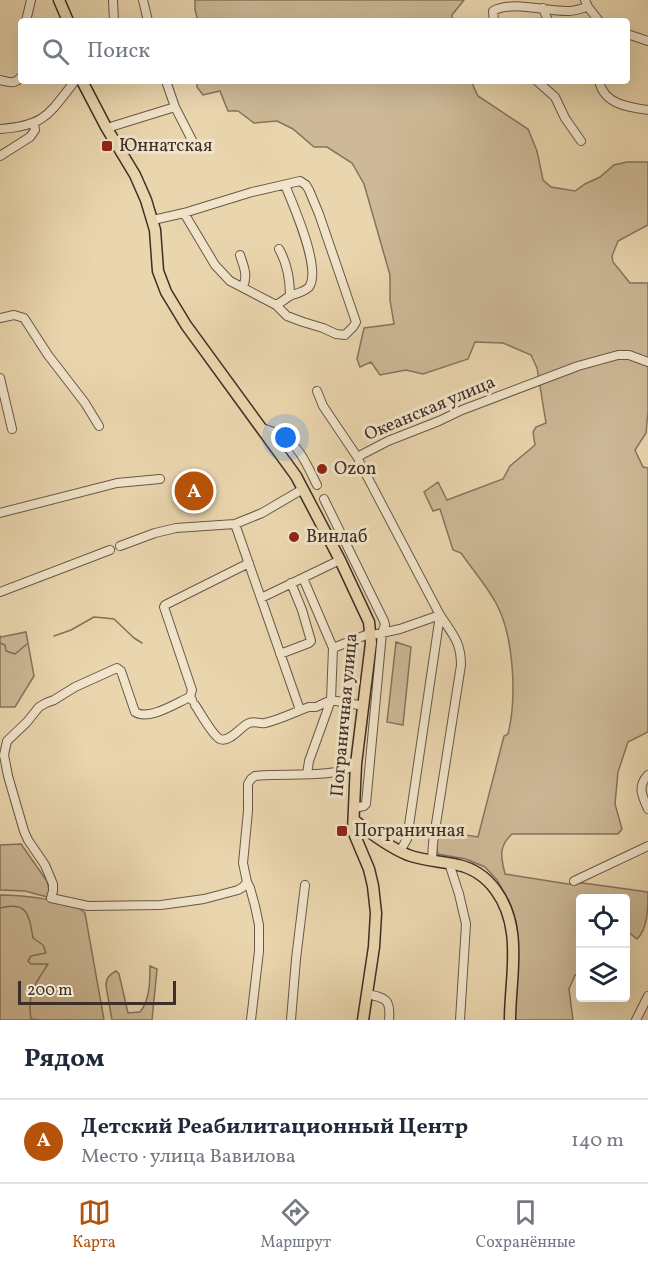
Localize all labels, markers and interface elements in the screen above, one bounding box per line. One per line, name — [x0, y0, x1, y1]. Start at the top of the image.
search box — [18, 18, 630, 84]
icon: search — [39, 35, 72, 68]
text: Поиск — [87, 36, 150, 67]
place label: Юннатская — [119, 134, 212, 159]
marker: Юннатская — [100, 139, 114, 153]
street label: Океанская улица — [361, 370, 499, 448]
your location — [271, 423, 300, 452]
place label: Ozon — [334, 457, 377, 482]
marker: Ozon — [315, 462, 329, 476]
pin: A — [174, 468, 214, 514]
place label: Винлаб — [306, 525, 367, 550]
marker: Винлаб — [287, 530, 301, 544]
street label: Пограничная улица — [325, 632, 365, 798]
place label: Пограничная — [354, 819, 465, 844]
marker: Пограничная — [335, 824, 349, 838]
map controls — [576, 894, 630, 1002]
button: locate — [576, 894, 630, 948]
button: layers — [576, 948, 630, 1002]
scale bar — [18, 978, 176, 1006]
text: 200 m — [27, 980, 72, 1002]
text: Рядом — [24, 1041, 104, 1077]
text: Детский Реабилитационный Центр — [81, 1112, 468, 1143]
text: A — [36, 1127, 51, 1155]
text: 140 m — [571, 1127, 624, 1155]
text: Место · улица Вавилова — [81, 1143, 296, 1171]
tab: Карта — [72, 1196, 116, 1254]
tab: Маршрут — [261, 1196, 331, 1254]
tab: Сохранённые — [476, 1196, 576, 1254]

